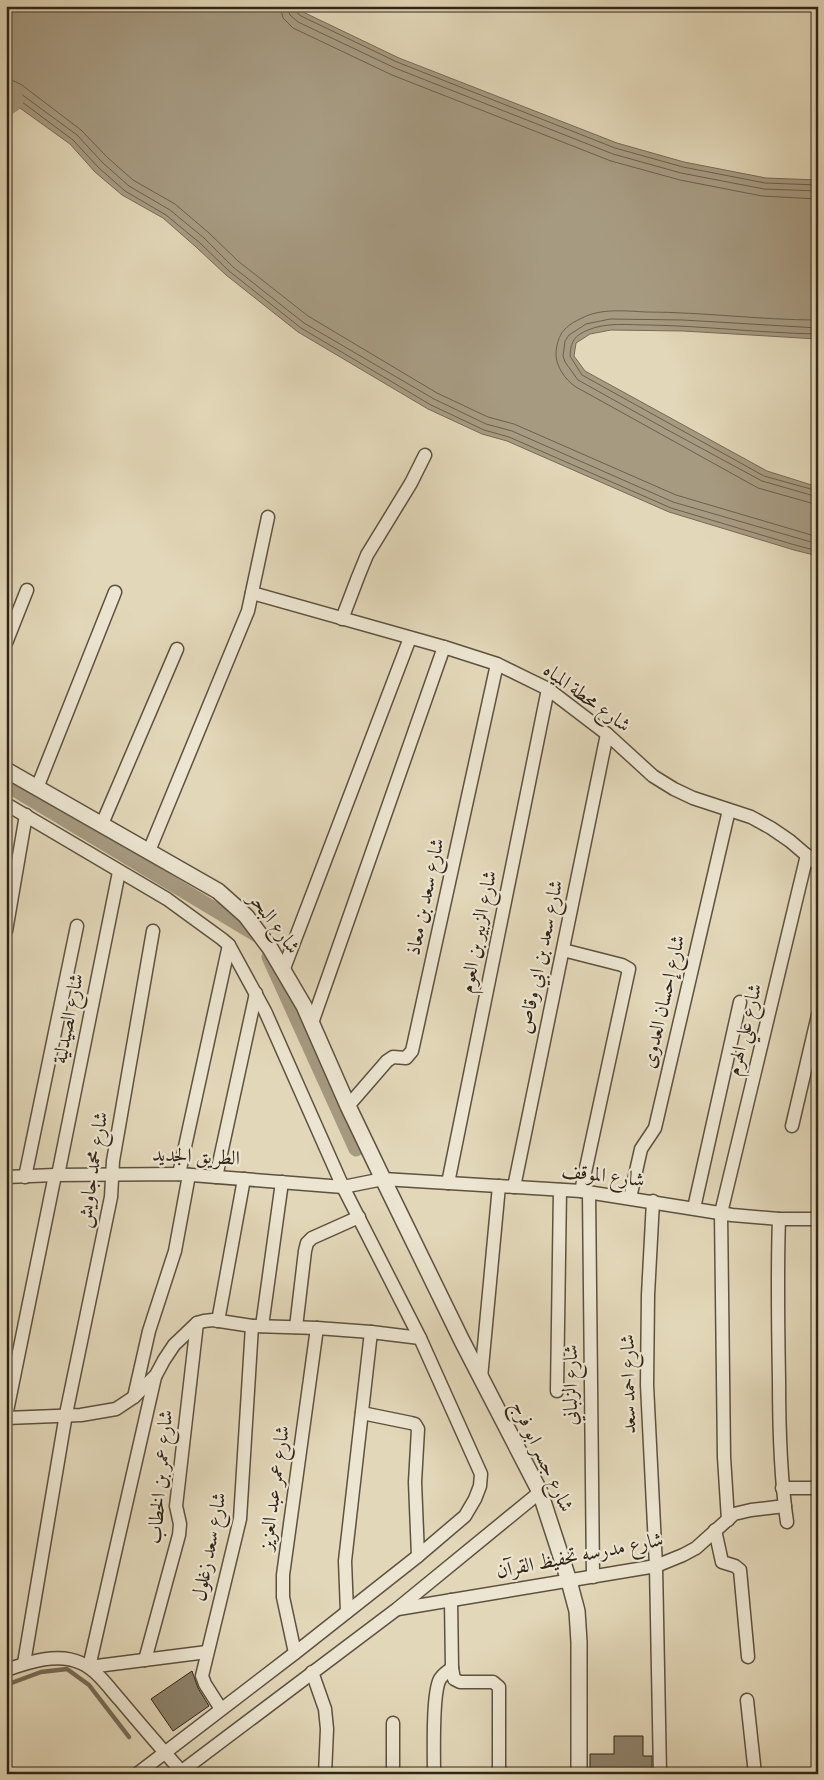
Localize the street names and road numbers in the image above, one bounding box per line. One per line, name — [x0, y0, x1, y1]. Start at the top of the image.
street label: شارع محطة المياه — [536, 657, 636, 742]
street label: شارع سعد بن معاذ — [400, 836, 455, 959]
street label: شارع الزبير بن العوم — [454, 868, 507, 996]
street label: شارع سعد بن ابي وقاص — [512, 877, 573, 1037]
street label: شارع البحر — [238, 885, 306, 962]
street label: شارع إحسان العدوى — [636, 933, 695, 1072]
street label: شارع الصيدلية — [47, 971, 94, 1067]
street label: شارع علي الهرم — [721, 981, 774, 1080]
street label: شارع محمد جاويش — [71, 1110, 118, 1230]
street label: الطريق الجديد — [151, 1141, 241, 1175]
street label: شارع الموقف — [560, 1158, 646, 1197]
street label: شارع احمد سعد — [615, 1334, 646, 1434]
street label: شارع الزلباني — [558, 1344, 588, 1426]
street label: شارع جسر ابو فرج — [502, 1396, 580, 1518]
street label: شارع عمر بن الخطاب — [142, 1409, 183, 1545]
street label: شارع عمر عبد العزيز — [253, 1424, 300, 1554]
street label: شارع سعد زغلول — [186, 1490, 237, 1604]
street label: شارع مدرسه تحفيظ القرآن — [494, 1527, 666, 1588]

